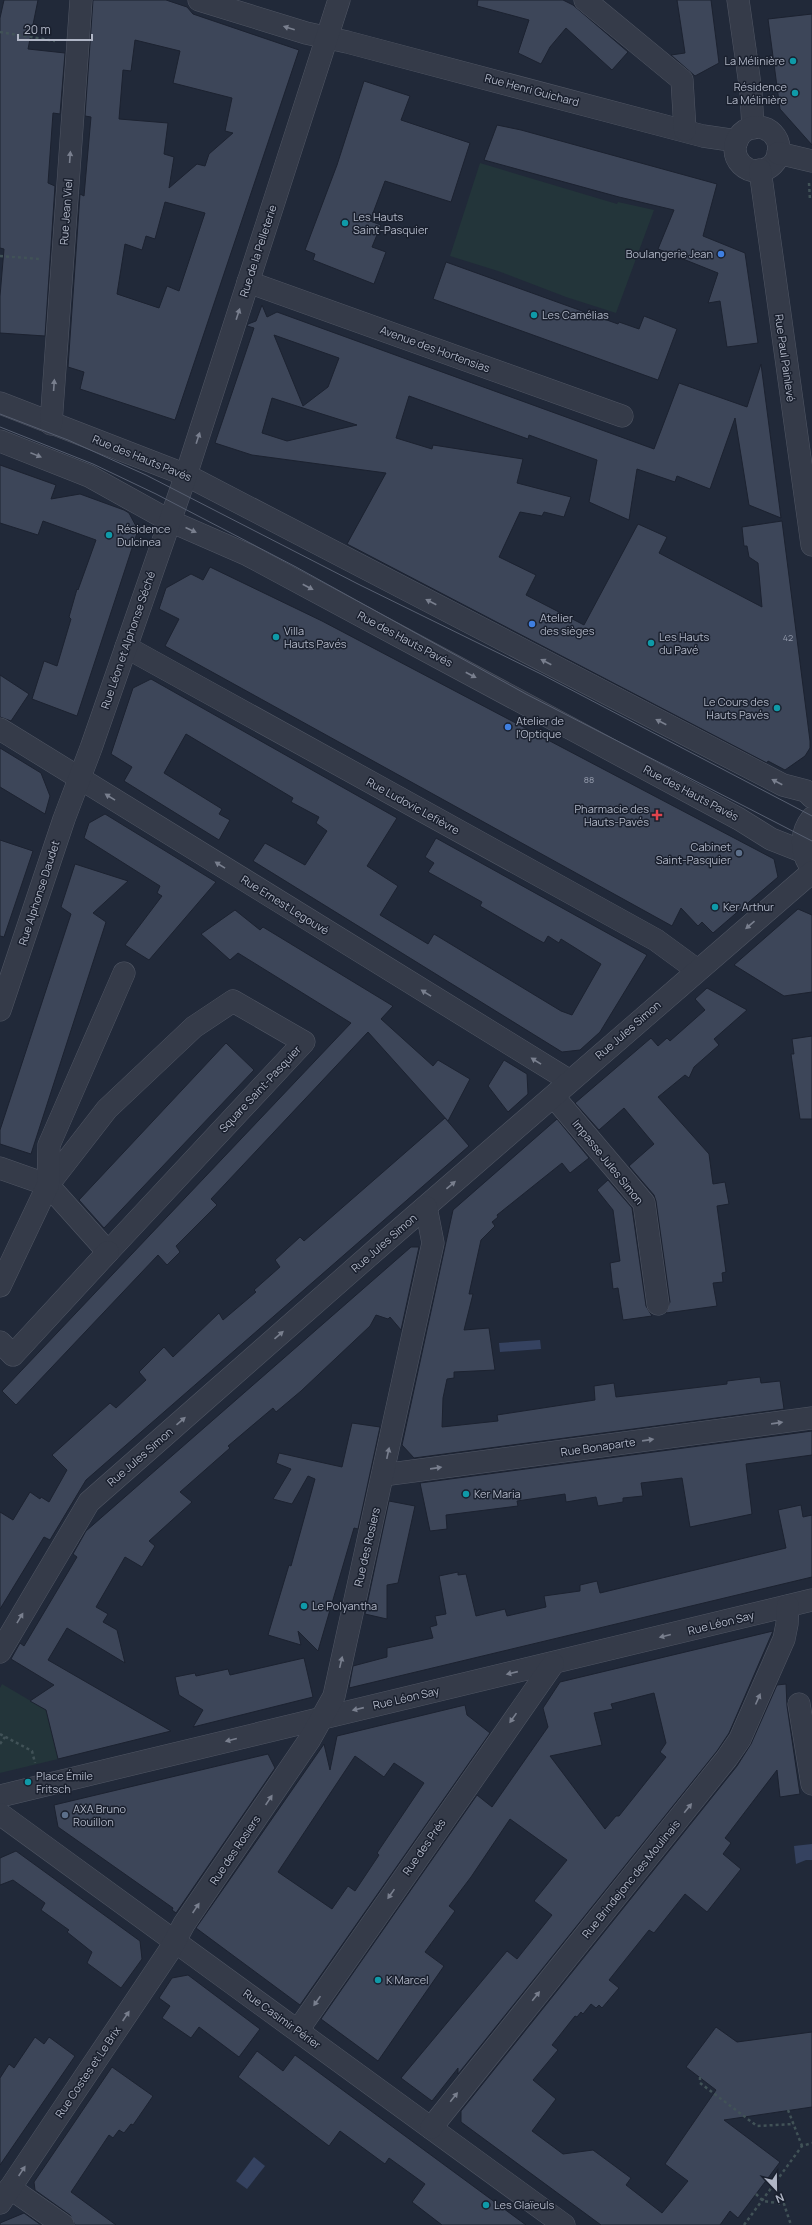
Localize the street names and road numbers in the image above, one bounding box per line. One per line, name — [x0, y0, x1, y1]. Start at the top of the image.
street label: Rue Henri Guichard — [483, 70, 581, 109]
street label: Rue Jean Viel — [56, 178, 75, 246]
street label: Rue de la Pelleterie — [236, 202, 280, 299]
street label: Rue Paul Painlevé — [772, 313, 799, 403]
street label: Avenue des Hortensias — [378, 322, 492, 375]
street label: Rue des Hauts Pavés — [90, 431, 194, 484]
street label: Rue Léon et Alphonse Séché — [97, 568, 158, 711]
street label: Rue des Hauts Pavés — [355, 607, 456, 670]
street label: Rue des Hauts Pavés — [641, 761, 742, 824]
street label: Rue Ludovic Lefièvre — [364, 774, 463, 838]
street label: Rue Alphonse Daudet — [14, 838, 63, 947]
street label: Rue Ernest Legouvé — [238, 871, 333, 938]
street label: Rue Jules Simon — [592, 997, 664, 1062]
street label: Square Saint-Pasquier — [215, 1042, 304, 1135]
street label: Impasse Jules Simon — [570, 1116, 647, 1207]
street label: Rue Jules Simon — [348, 1210, 420, 1275]
street label: Rue Jules Simon — [104, 1424, 176, 1489]
street label: Rue Bonaparte — [560, 1434, 637, 1459]
street label: Rue des Rosiers — [350, 1506, 383, 1588]
street label: Rue Léon Say — [686, 1607, 756, 1638]
street label: Rue Léon Say — [371, 1683, 441, 1712]
street label: Rue des Rosiers — [206, 1812, 263, 1887]
street label: Rue des Prés — [399, 1815, 449, 1878]
street label: Rue Brindejonc des Moulinais — [578, 1816, 683, 1941]
street label: Rue Casimir Périer — [240, 1985, 324, 2052]
street label: Rue Costes et Le Brix — [51, 2023, 124, 2120]

